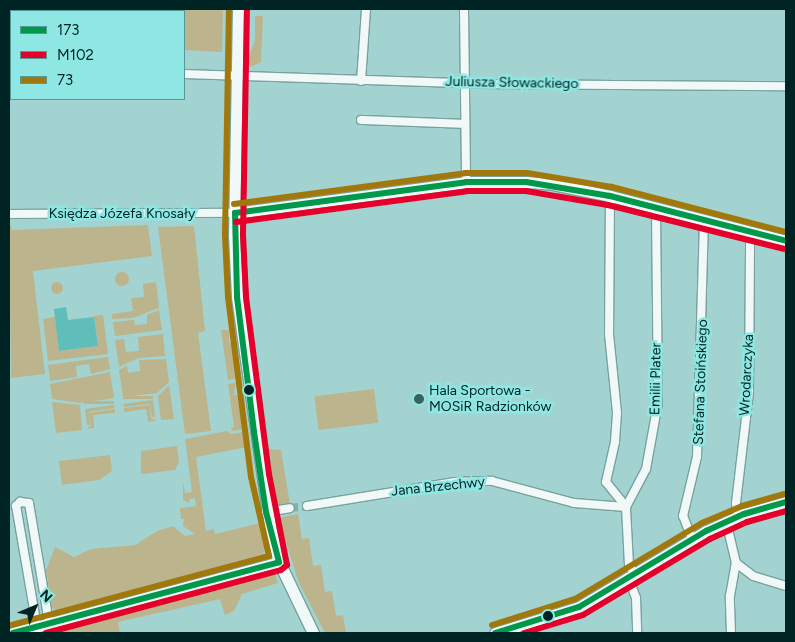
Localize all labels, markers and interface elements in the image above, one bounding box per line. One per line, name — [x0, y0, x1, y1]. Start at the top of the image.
legend — [10, 10, 185, 100]
text: 173 — [57, 21, 79, 39]
text: M102 — [57, 46, 94, 64]
text: 73 — [57, 71, 73, 89]
street label: Juliusza Słowackiego — [445, 73, 579, 93]
street label: Księdza Józefa Knosały — [49, 206, 195, 222]
street label: Stefana Stoińskiego — [690, 319, 712, 445]
street label: Wrodarczyka — [736, 334, 758, 416]
street label: Emilii Plater — [647, 343, 665, 415]
place label: Hala Sportowa - MOSiR Radzionków — [429, 383, 551, 416]
unlabelled marker — [244, 385, 254, 395]
marker: Hala Sportowa - MOSiR Radzionków — [413, 393, 425, 405]
street label: Jana Brzechwy — [390, 474, 486, 500]
north arrow — [10, 582, 60, 632]
text: N — [36, 586, 56, 606]
unlabelled marker — [543, 611, 553, 621]

